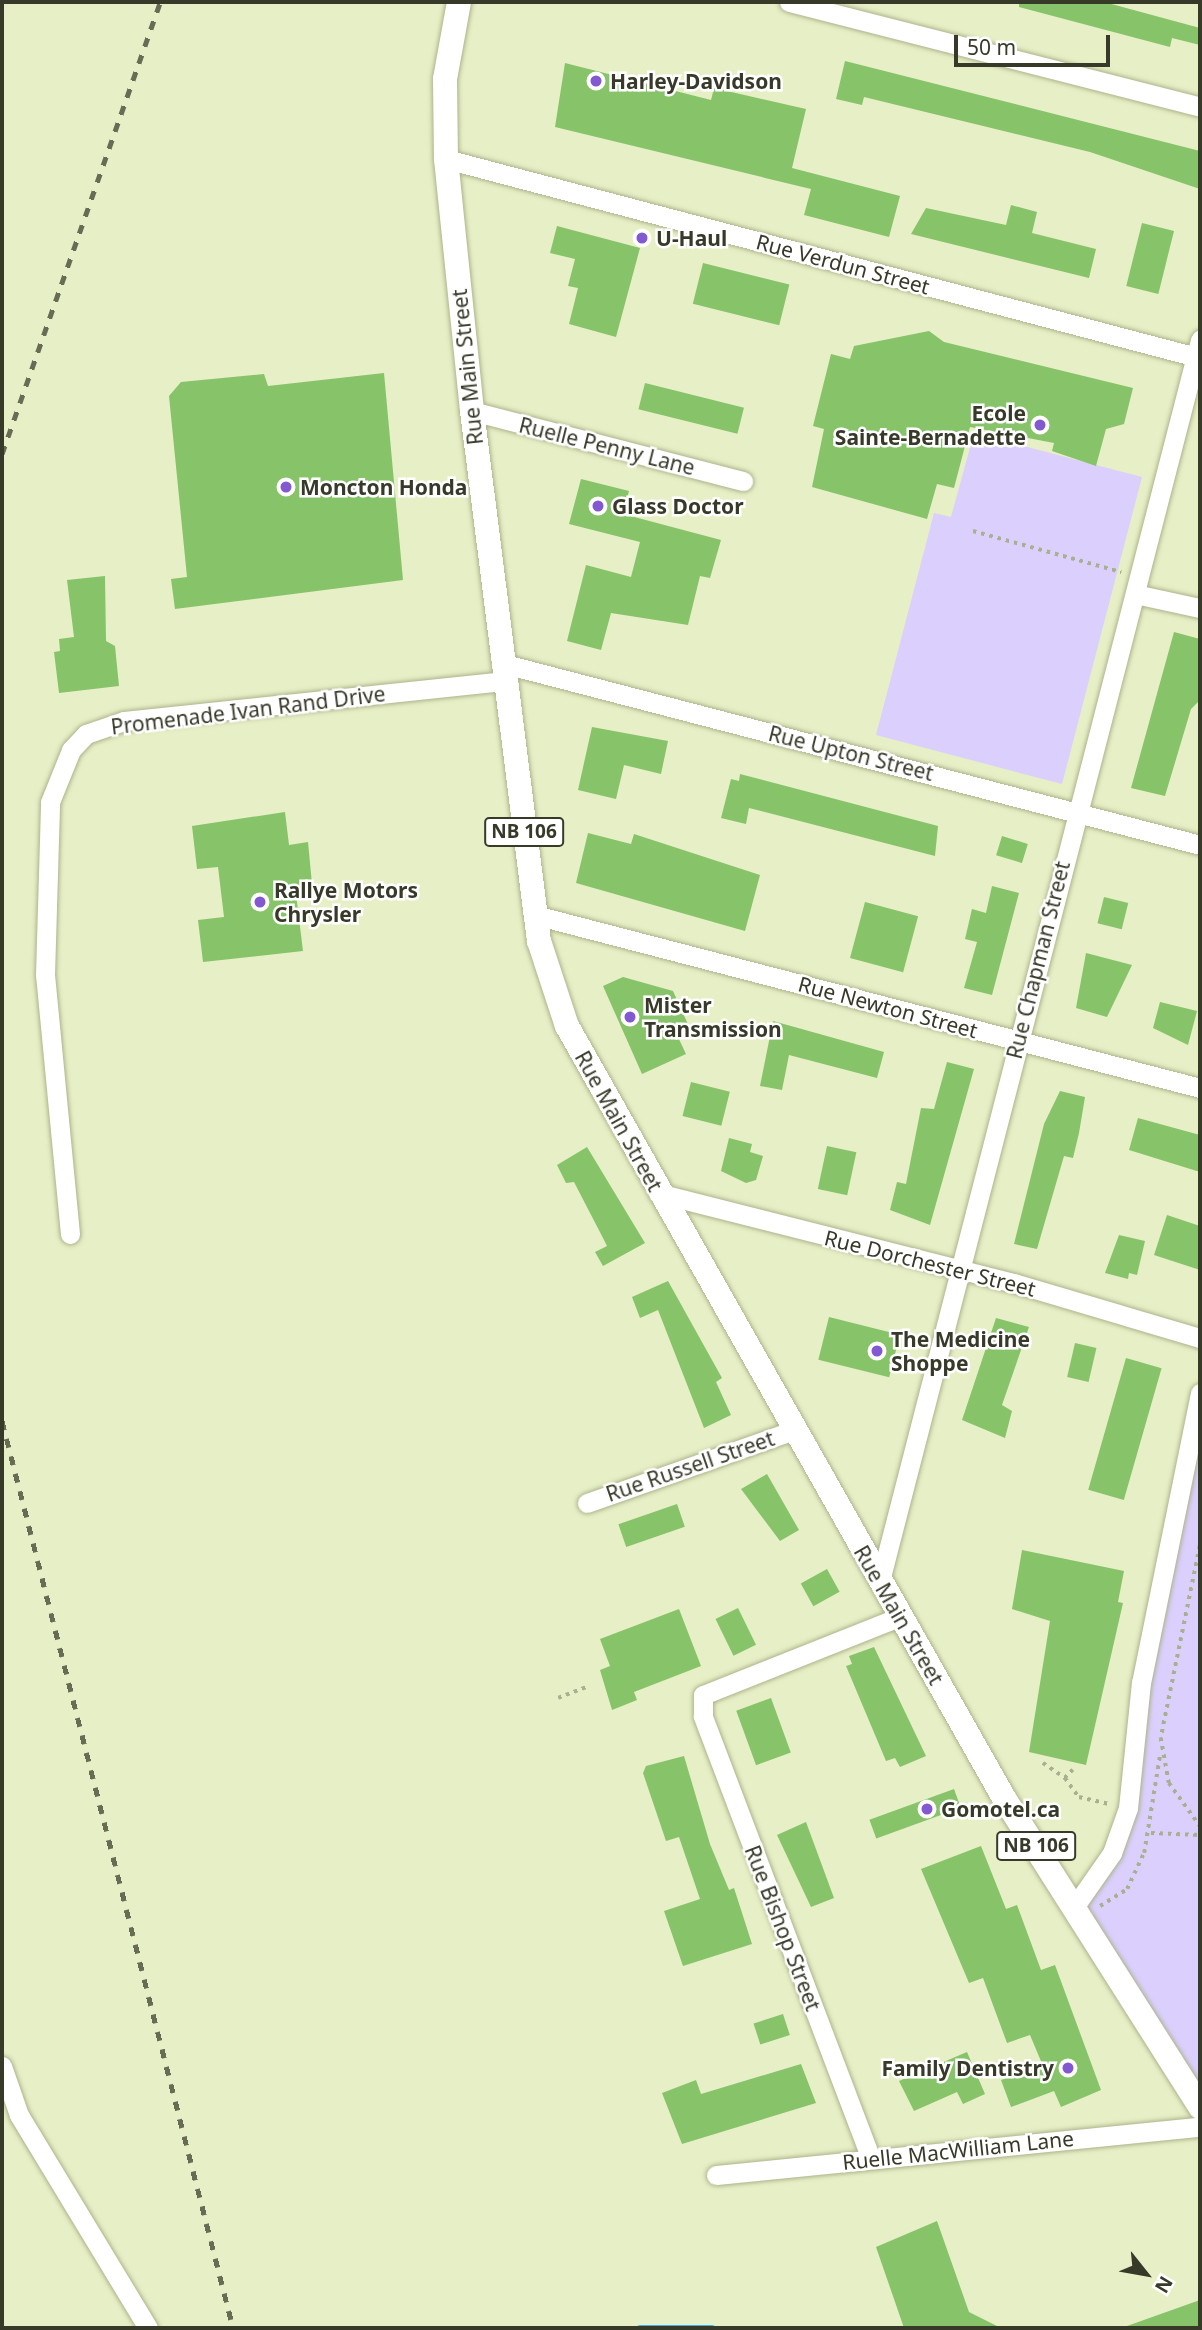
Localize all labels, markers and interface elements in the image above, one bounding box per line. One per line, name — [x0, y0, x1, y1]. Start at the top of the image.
scale bar — [957, 21, 1113, 65]
text: 50 m — [967, 33, 1016, 61]
place label: Harley-Davidson — [610, 68, 782, 94]
marker: Harley-Davidson — [588, 73, 604, 89]
place label: U-Haul — [656, 225, 727, 251]
street label: Rue Verdun Street — [753, 229, 933, 299]
marker: U-Haul — [634, 230, 650, 246]
street label: Rue Main Street — [446, 288, 488, 446]
place label: Ecole Sainte-Bernadette — [835, 400, 1026, 450]
street label: Ruelle Penny Lane — [516, 412, 698, 480]
marker: Ecole Sainte-Bernadette — [1032, 417, 1048, 433]
place label: Moncton Honda — [300, 474, 467, 500]
marker: Moncton Honda — [278, 479, 294, 495]
place label: Glass Doctor — [612, 493, 744, 519]
marker: Glass Doctor — [590, 498, 606, 514]
street label: Promenade Ivan Rand Drive — [109, 681, 387, 739]
street label: Rue Upton Street — [766, 720, 936, 786]
road number: NB 106 — [484, 817, 564, 848]
street label: Rue Chapman Street — [1001, 859, 1075, 1061]
place label: Rallye Motors Chrysler — [274, 877, 418, 927]
marker: Rallye Motors Chrysler — [252, 894, 268, 910]
street label: Rue Newton Street — [796, 971, 980, 1043]
place label: Mister Transmission — [644, 992, 782, 1042]
marker: Mister Transmission — [622, 1009, 638, 1025]
street label: Rue Main Street — [570, 1046, 668, 1196]
street label: Rue Dorchester Street — [822, 1225, 1038, 1301]
place label: The Medicine Shoppe — [891, 1326, 1030, 1376]
marker: The Medicine Shoppe — [869, 1343, 885, 1359]
street label: Rue Russell Street — [603, 1425, 777, 1507]
street label: Rue Main Street — [849, 1541, 949, 1689]
place label: Gomotel.ca — [941, 1796, 1060, 1822]
marker: Gomotel.ca — [919, 1801, 935, 1817]
road number: NB 106 — [996, 1830, 1076, 1862]
street label: Rue Bishop Street — [740, 1842, 826, 2014]
place label: Family Dentistry — [881, 2055, 1054, 2081]
marker: Family Dentistry — [1060, 2060, 1076, 2076]
street label: Ruelle MacWilliam Lane — [841, 2125, 1075, 2175]
north arrow — [1111, 2239, 1181, 2309]
text: N — [1149, 2271, 1179, 2298]

